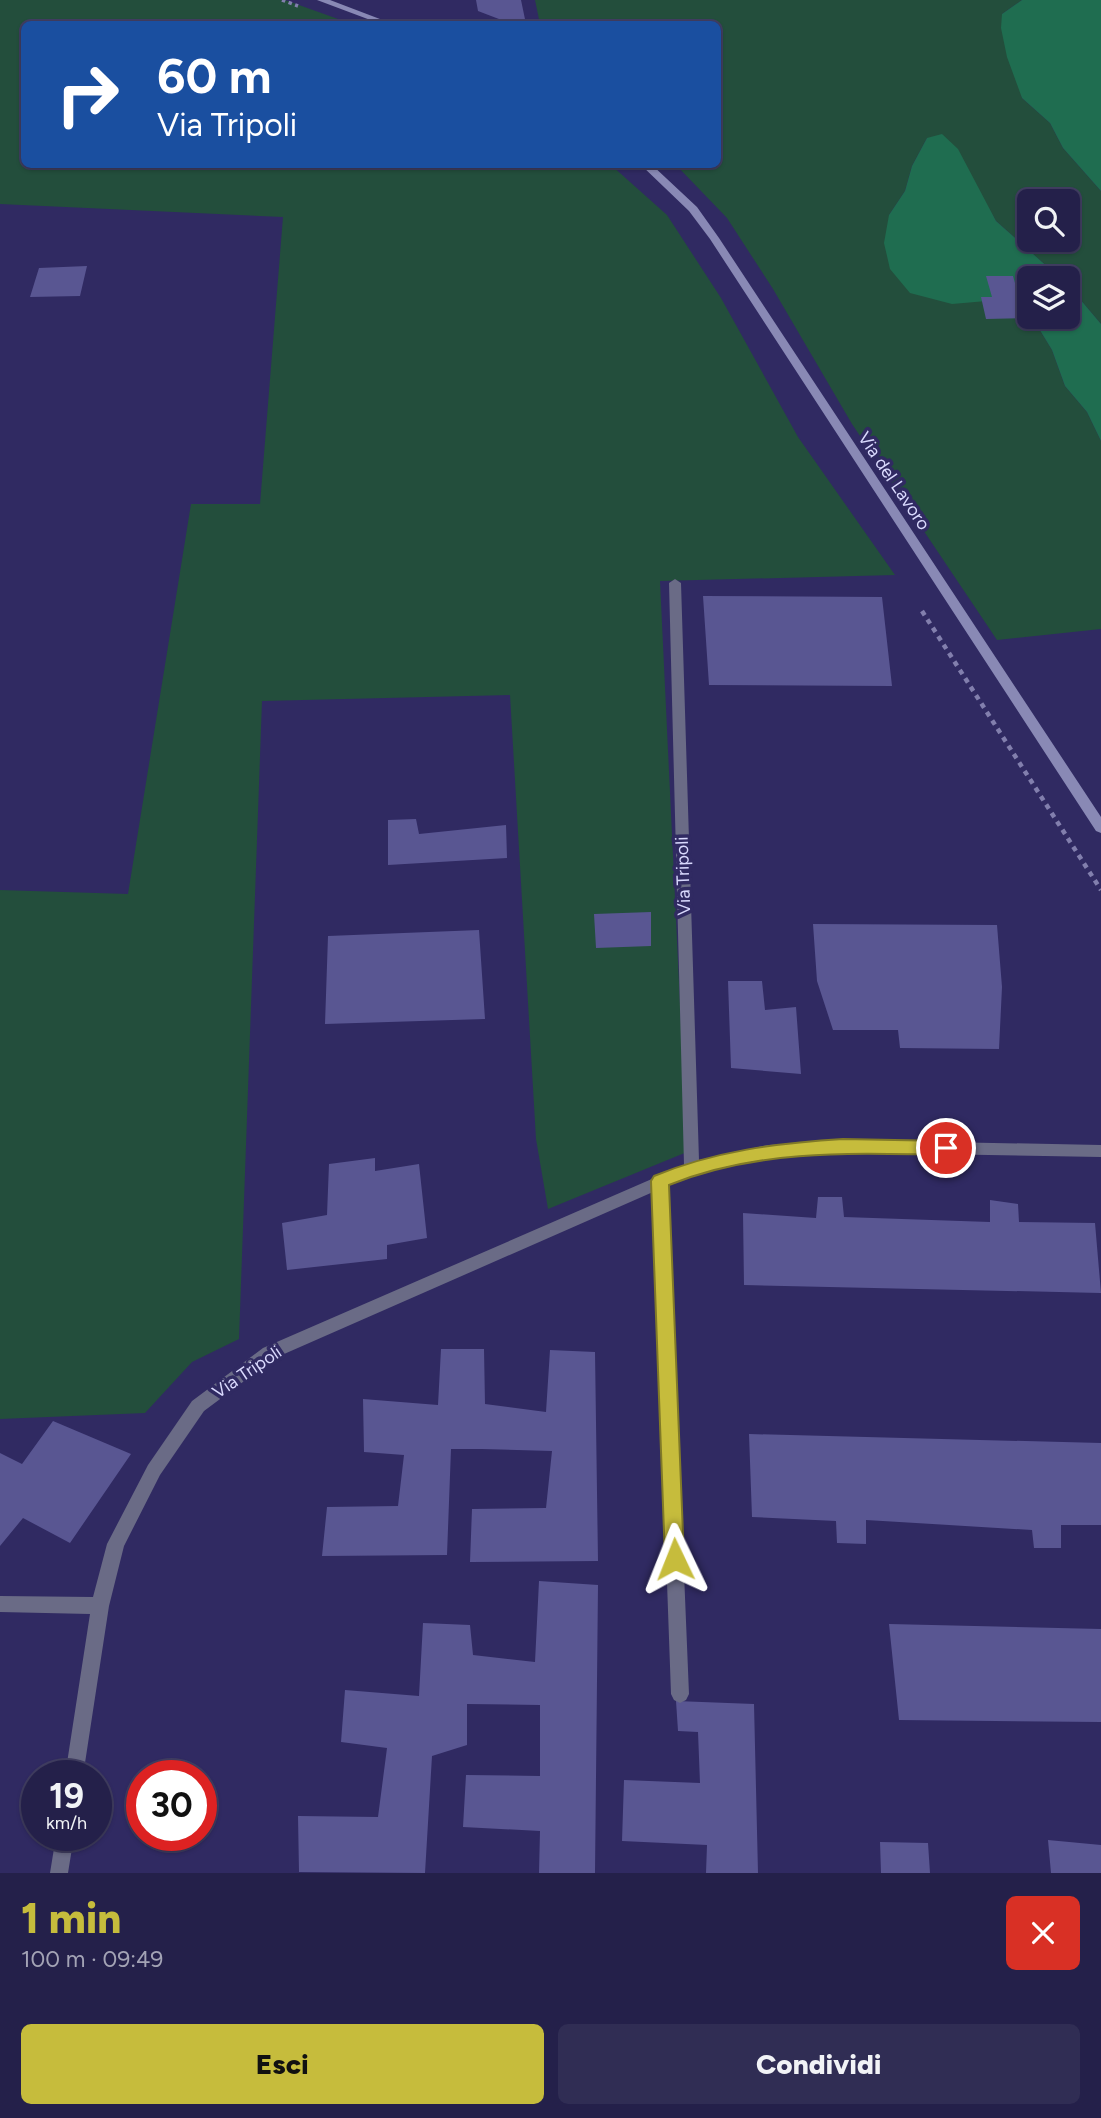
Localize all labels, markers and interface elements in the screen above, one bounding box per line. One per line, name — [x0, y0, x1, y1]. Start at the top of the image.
text: 60 m — [157, 46, 272, 105]
icon: right — [42, 49, 133, 140]
text: Via Tripoli — [157, 106, 297, 144]
map controls — [1017, 189, 1080, 329]
button: search — [1017, 189, 1080, 252]
button: layers — [1017, 266, 1080, 329]
street label: Via del Lavoro — [853, 428, 935, 534]
street label: Via Tripoli — [671, 836, 695, 916]
pin — [916, 1118, 976, 1178]
icon: arrive — [927, 1129, 965, 1167]
street label: Via Tripoli — [208, 1341, 286, 1403]
position arrow — [638, 1522, 712, 1596]
speed limit sign: 30 — [126, 1760, 217, 1851]
text: 19 — [49, 1775, 84, 1817]
text: km/h — [46, 1812, 87, 1834]
text: 1 min — [21, 1893, 121, 1944]
button: close — [1006, 1896, 1080, 1970]
text: 100 m · 09:49 — [21, 1945, 163, 1973]
button: Esci — [21, 2024, 544, 2104]
button: Condividi — [558, 2024, 1080, 2104]

